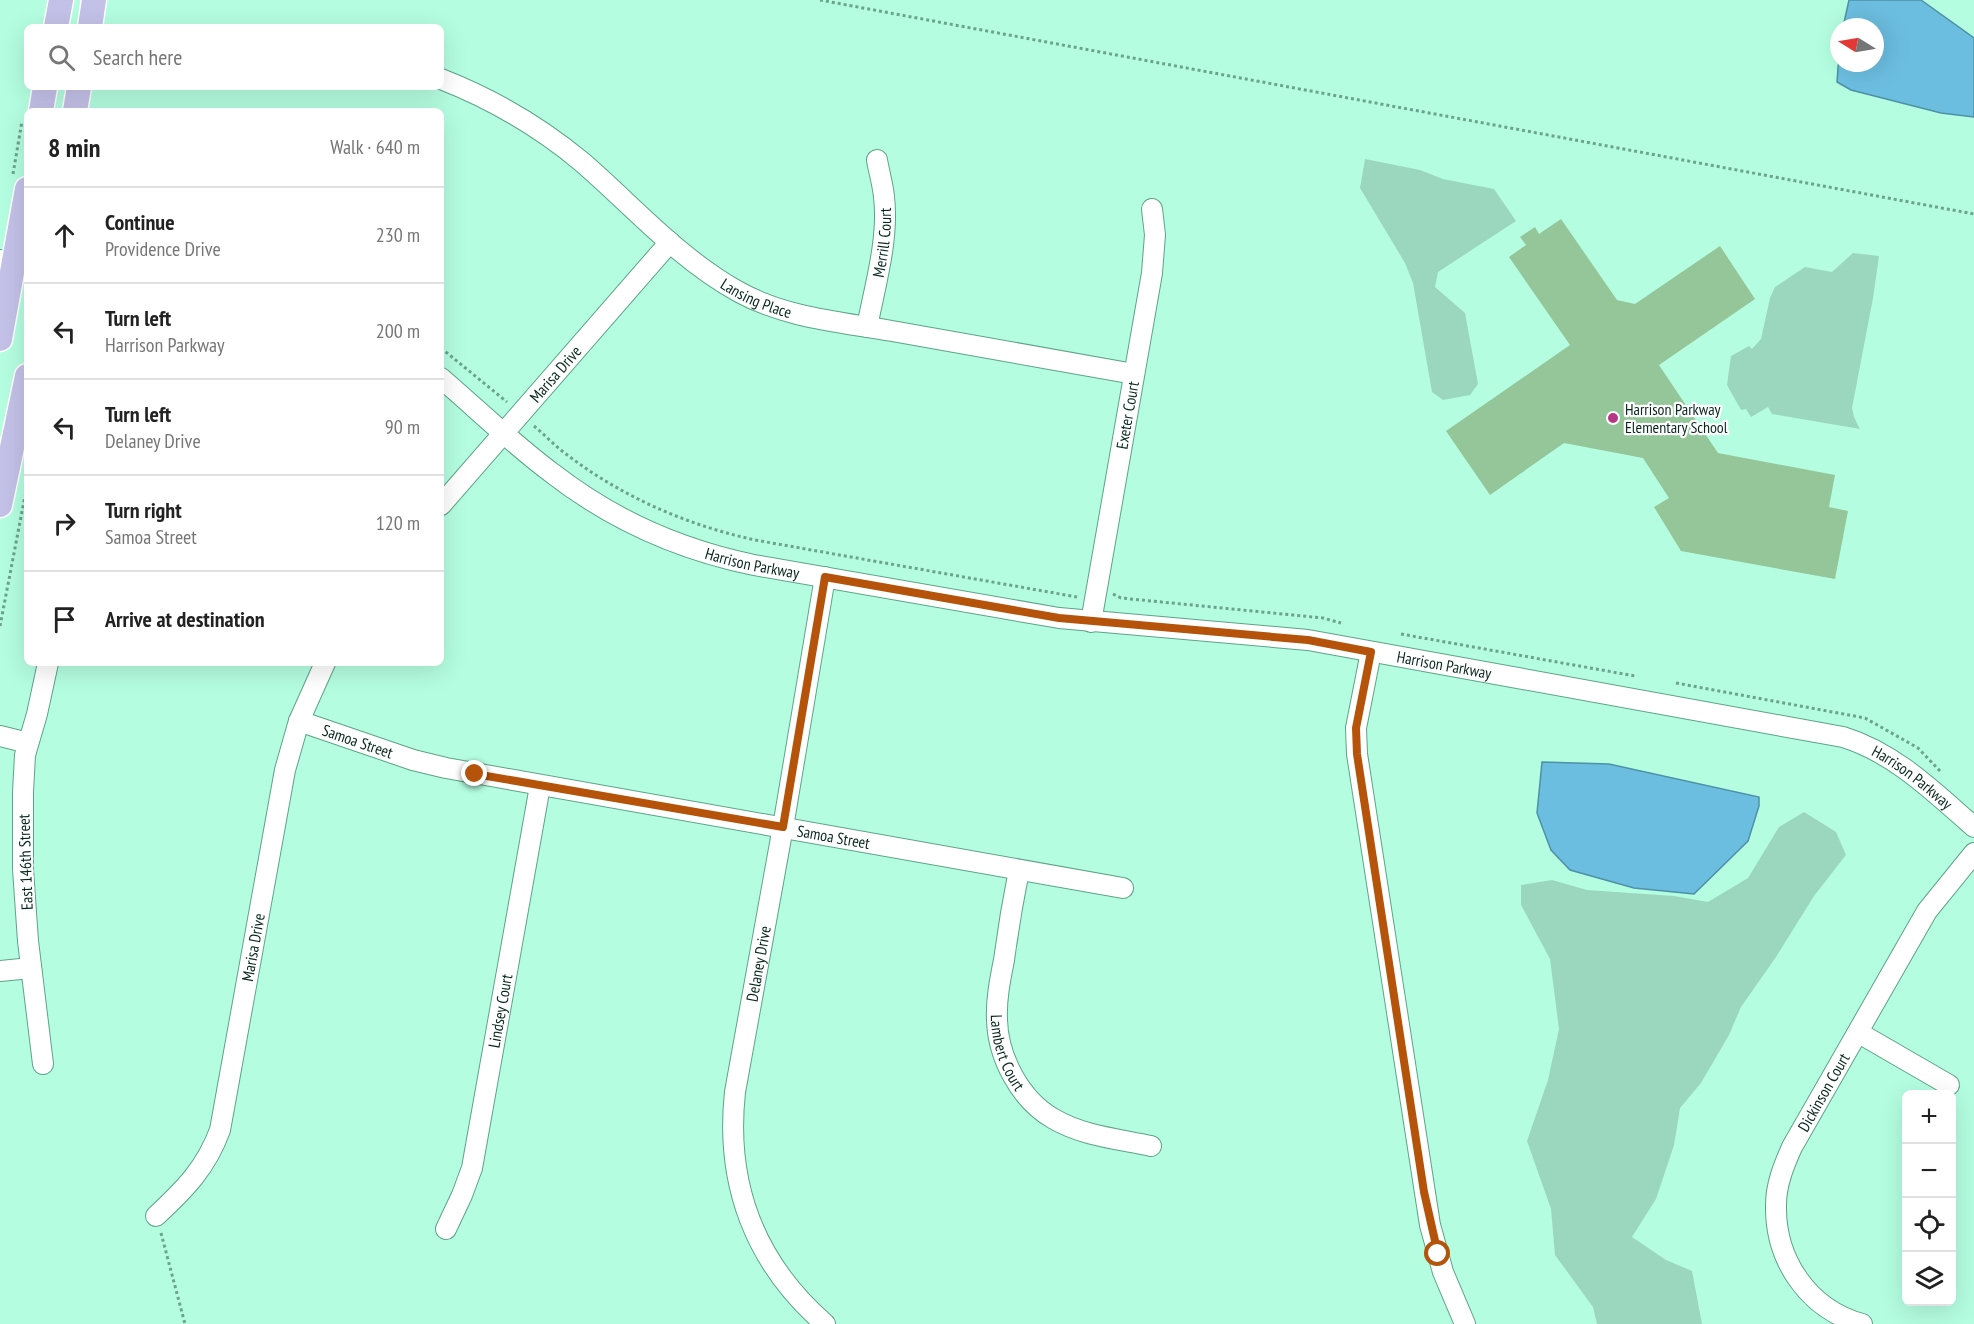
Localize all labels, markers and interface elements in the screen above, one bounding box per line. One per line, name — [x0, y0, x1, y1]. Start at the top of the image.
north arrow — [1830, 18, 1884, 72]
search box — [24, 24, 444, 90]
icon: search — [45, 41, 78, 74]
text: Search here — [93, 43, 182, 71]
text: 8 min — [48, 131, 101, 164]
text: Walk · 640 m — [330, 134, 420, 160]
street label: Merrill Court — [868, 207, 895, 279]
text: Continue — [105, 208, 175, 236]
icon: ahead — [48, 219, 81, 252]
text: 230 m — [376, 222, 420, 248]
text: Providence Drive — [105, 236, 221, 262]
street label: Lansing Place — [717, 274, 794, 322]
text: Turn left — [105, 304, 171, 332]
icon: left — [48, 315, 81, 348]
text: 200 m — [376, 318, 420, 344]
text: Harrison Parkway — [105, 332, 224, 358]
street label: Marisa Drive — [525, 341, 585, 406]
street label: Exeter Court — [1111, 379, 1143, 451]
place label: Harrison Parkway Elementary School — [1625, 399, 1728, 437]
text: Turn left — [105, 400, 171, 428]
icon: left — [48, 411, 81, 444]
marker: Harrison Parkway Elementary School — [1606, 411, 1620, 425]
text: 90 m — [385, 414, 420, 440]
text: Delaney Drive — [105, 428, 201, 454]
text: Turn right — [105, 496, 182, 524]
icon: right — [48, 507, 81, 540]
text: 120 m — [376, 510, 420, 536]
text: Samoa Street — [105, 524, 197, 550]
street label: Harrison Parkway — [703, 543, 801, 583]
icon: arrive — [48, 603, 81, 636]
text: Arrive at destination — [105, 605, 265, 633]
street label: Harrison Parkway — [1395, 646, 1493, 683]
street label: Samoa Street — [320, 720, 396, 763]
street label: Harrison Parkway — [1869, 741, 1957, 814]
route end — [461, 760, 487, 786]
street label: East 146th Street — [13, 813, 37, 910]
street label: Samoa Street — [796, 820, 872, 853]
street label: Marisa Drive — [237, 912, 269, 983]
street label: Delaney Drive — [742, 924, 775, 1003]
street label: Lindsey Court — [484, 972, 516, 1049]
street label: Lambert Court — [987, 1014, 1030, 1095]
street label: Dickinson Court — [1793, 1049, 1854, 1135]
map controls — [1902, 1090, 1956, 1306]
button: + — [1902, 1090, 1956, 1144]
button: − — [1902, 1144, 1956, 1198]
button: locate — [1902, 1198, 1956, 1252]
route start — [1424, 1240, 1450, 1266]
button: layers — [1902, 1252, 1956, 1306]

